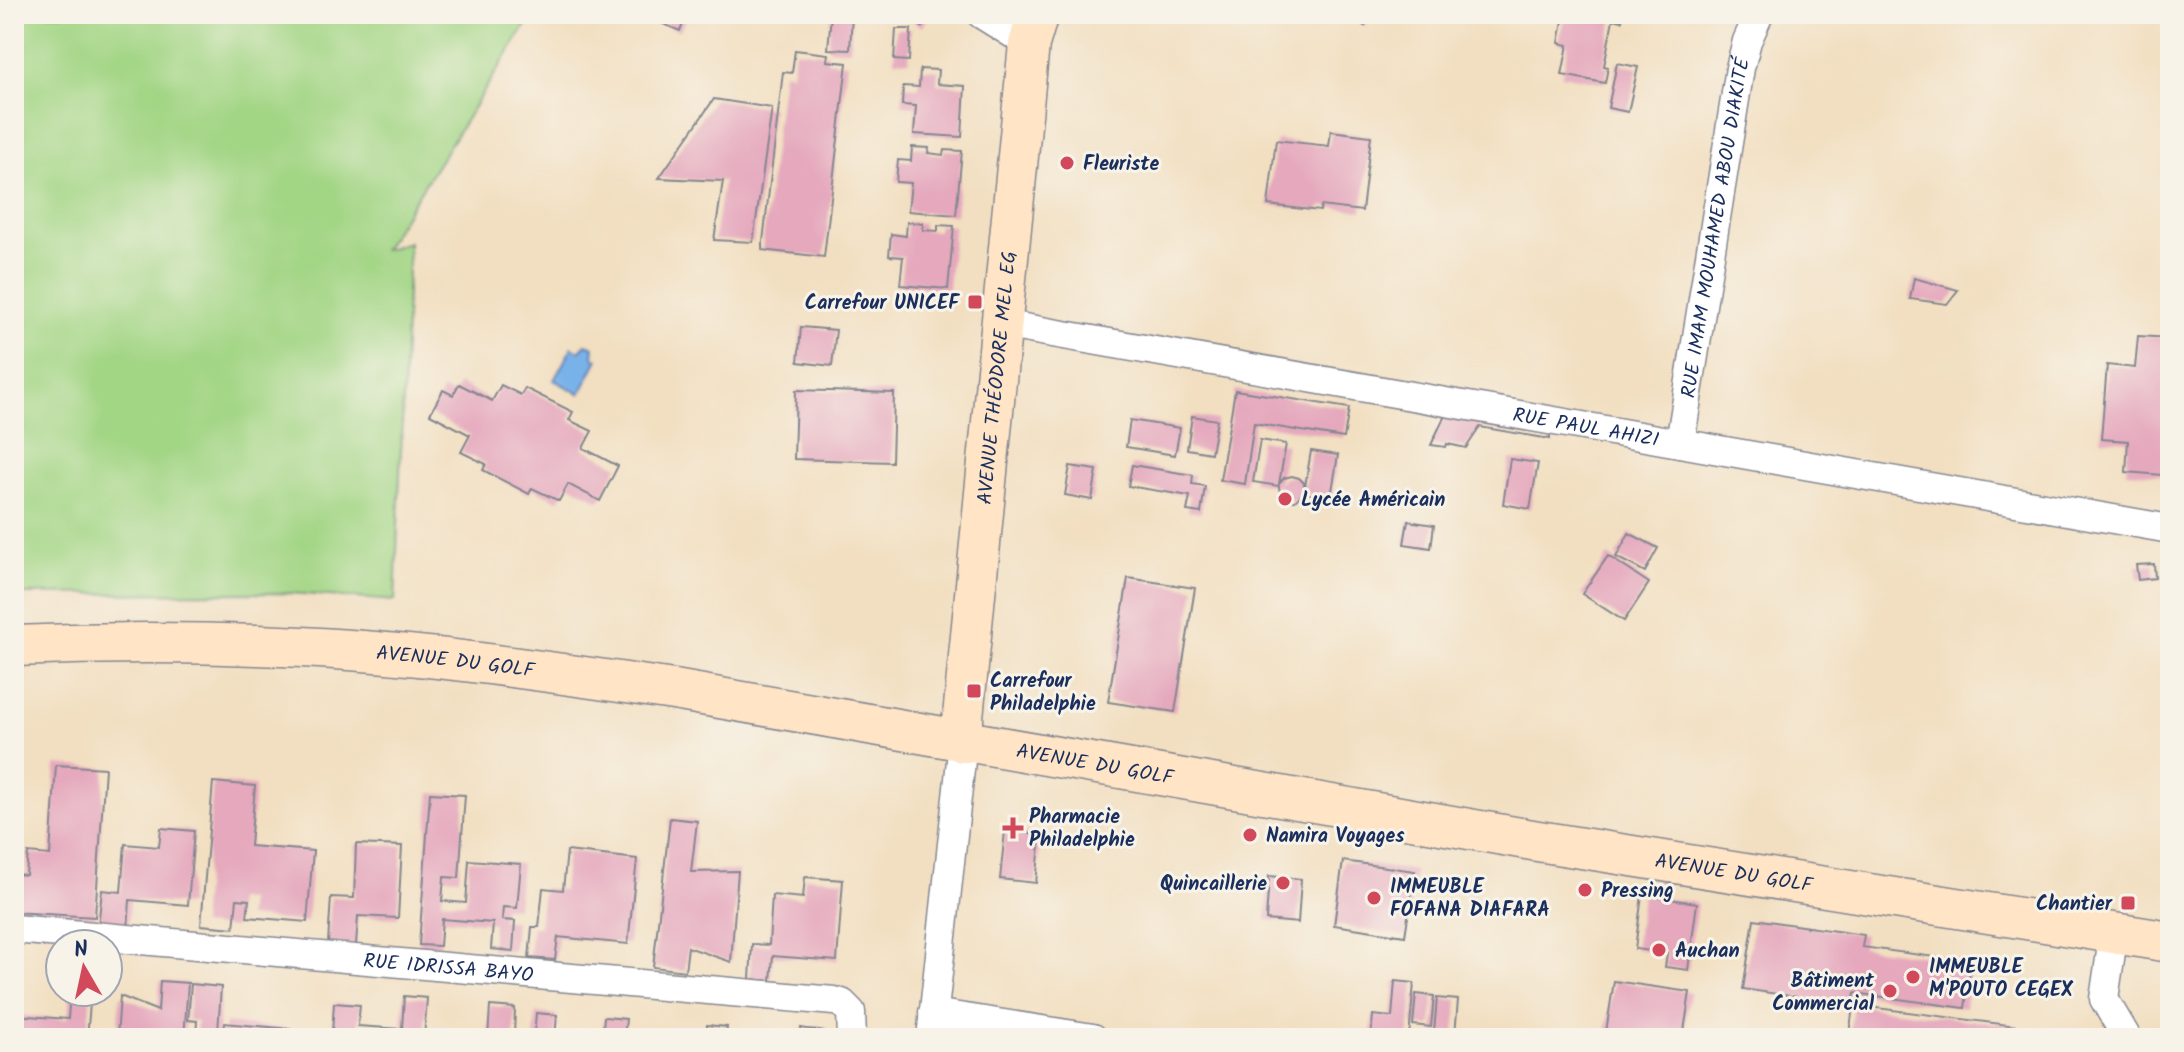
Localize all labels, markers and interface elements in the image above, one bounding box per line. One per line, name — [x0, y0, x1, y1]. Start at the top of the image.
street label: RUE IMAM MOUHAMED ABOU DIAKITÉ — [1673, 53, 1760, 401]
place label: Fleuriste — [1083, 149, 1159, 181]
marker: Fleuriste — [1058, 154, 1076, 172]
street label: AVENUE THÉODORE MEL EG — [970, 249, 1027, 506]
place label: Carrefour UNICEF — [805, 288, 960, 320]
marker: Carrefour UNICEF — [966, 293, 984, 311]
street label: RUE PAUL AHIZI — [1510, 400, 1661, 457]
place label: Lycée Américain — [1301, 485, 1445, 517]
marker: Lycée Américain — [1276, 490, 1294, 508]
street label: AVENUE DU GOLF — [375, 638, 537, 688]
place label: Carrefour Philadelphie — [990, 666, 1096, 721]
marker: Carrefour Philadelphie — [965, 682, 983, 700]
street label: AVENUE DU GOLF — [1014, 736, 1177, 795]
place label: Pharmacie Philadelphie — [1029, 802, 1135, 857]
marker: Pharmacie Philadelphie — [1004, 819, 1022, 837]
place label: Namira Voyages — [1266, 821, 1405, 853]
marker: Namira Voyages — [1241, 826, 1259, 844]
street label: AVENUE DU GOLF — [1653, 846, 1816, 903]
place label: Quincaillerie — [1160, 869, 1267, 901]
place label: IMMEUBLE FOFANA DIAFARA — [1390, 872, 1550, 927]
marker: Quincaillerie — [1274, 874, 1292, 892]
place label: Pressing — [1601, 876, 1674, 908]
marker: Pressing — [1576, 881, 1594, 899]
marker: IMMEUBLE FOFANA DIAFARA — [1365, 889, 1383, 907]
place label: Chantier — [2036, 889, 2113, 921]
marker: Chantier — [2119, 894, 2137, 912]
north arrow — [44, 928, 124, 1008]
text: N — [72, 932, 91, 969]
place label: Auchan — [1675, 936, 1740, 968]
marker: Auchan — [1650, 941, 1668, 959]
street label: RUE IDRISSA BAYO — [362, 946, 534, 993]
place label: IMMEUBLE M'POUTO CEGEX — [1929, 952, 2074, 1007]
place label: Bâtiment Commercial — [1772, 966, 1875, 1021]
marker: IMMEUBLE M'POUTO CEGEX — [1904, 968, 1922, 986]
marker: Bâtiment Commercial — [1881, 982, 1899, 1000]

